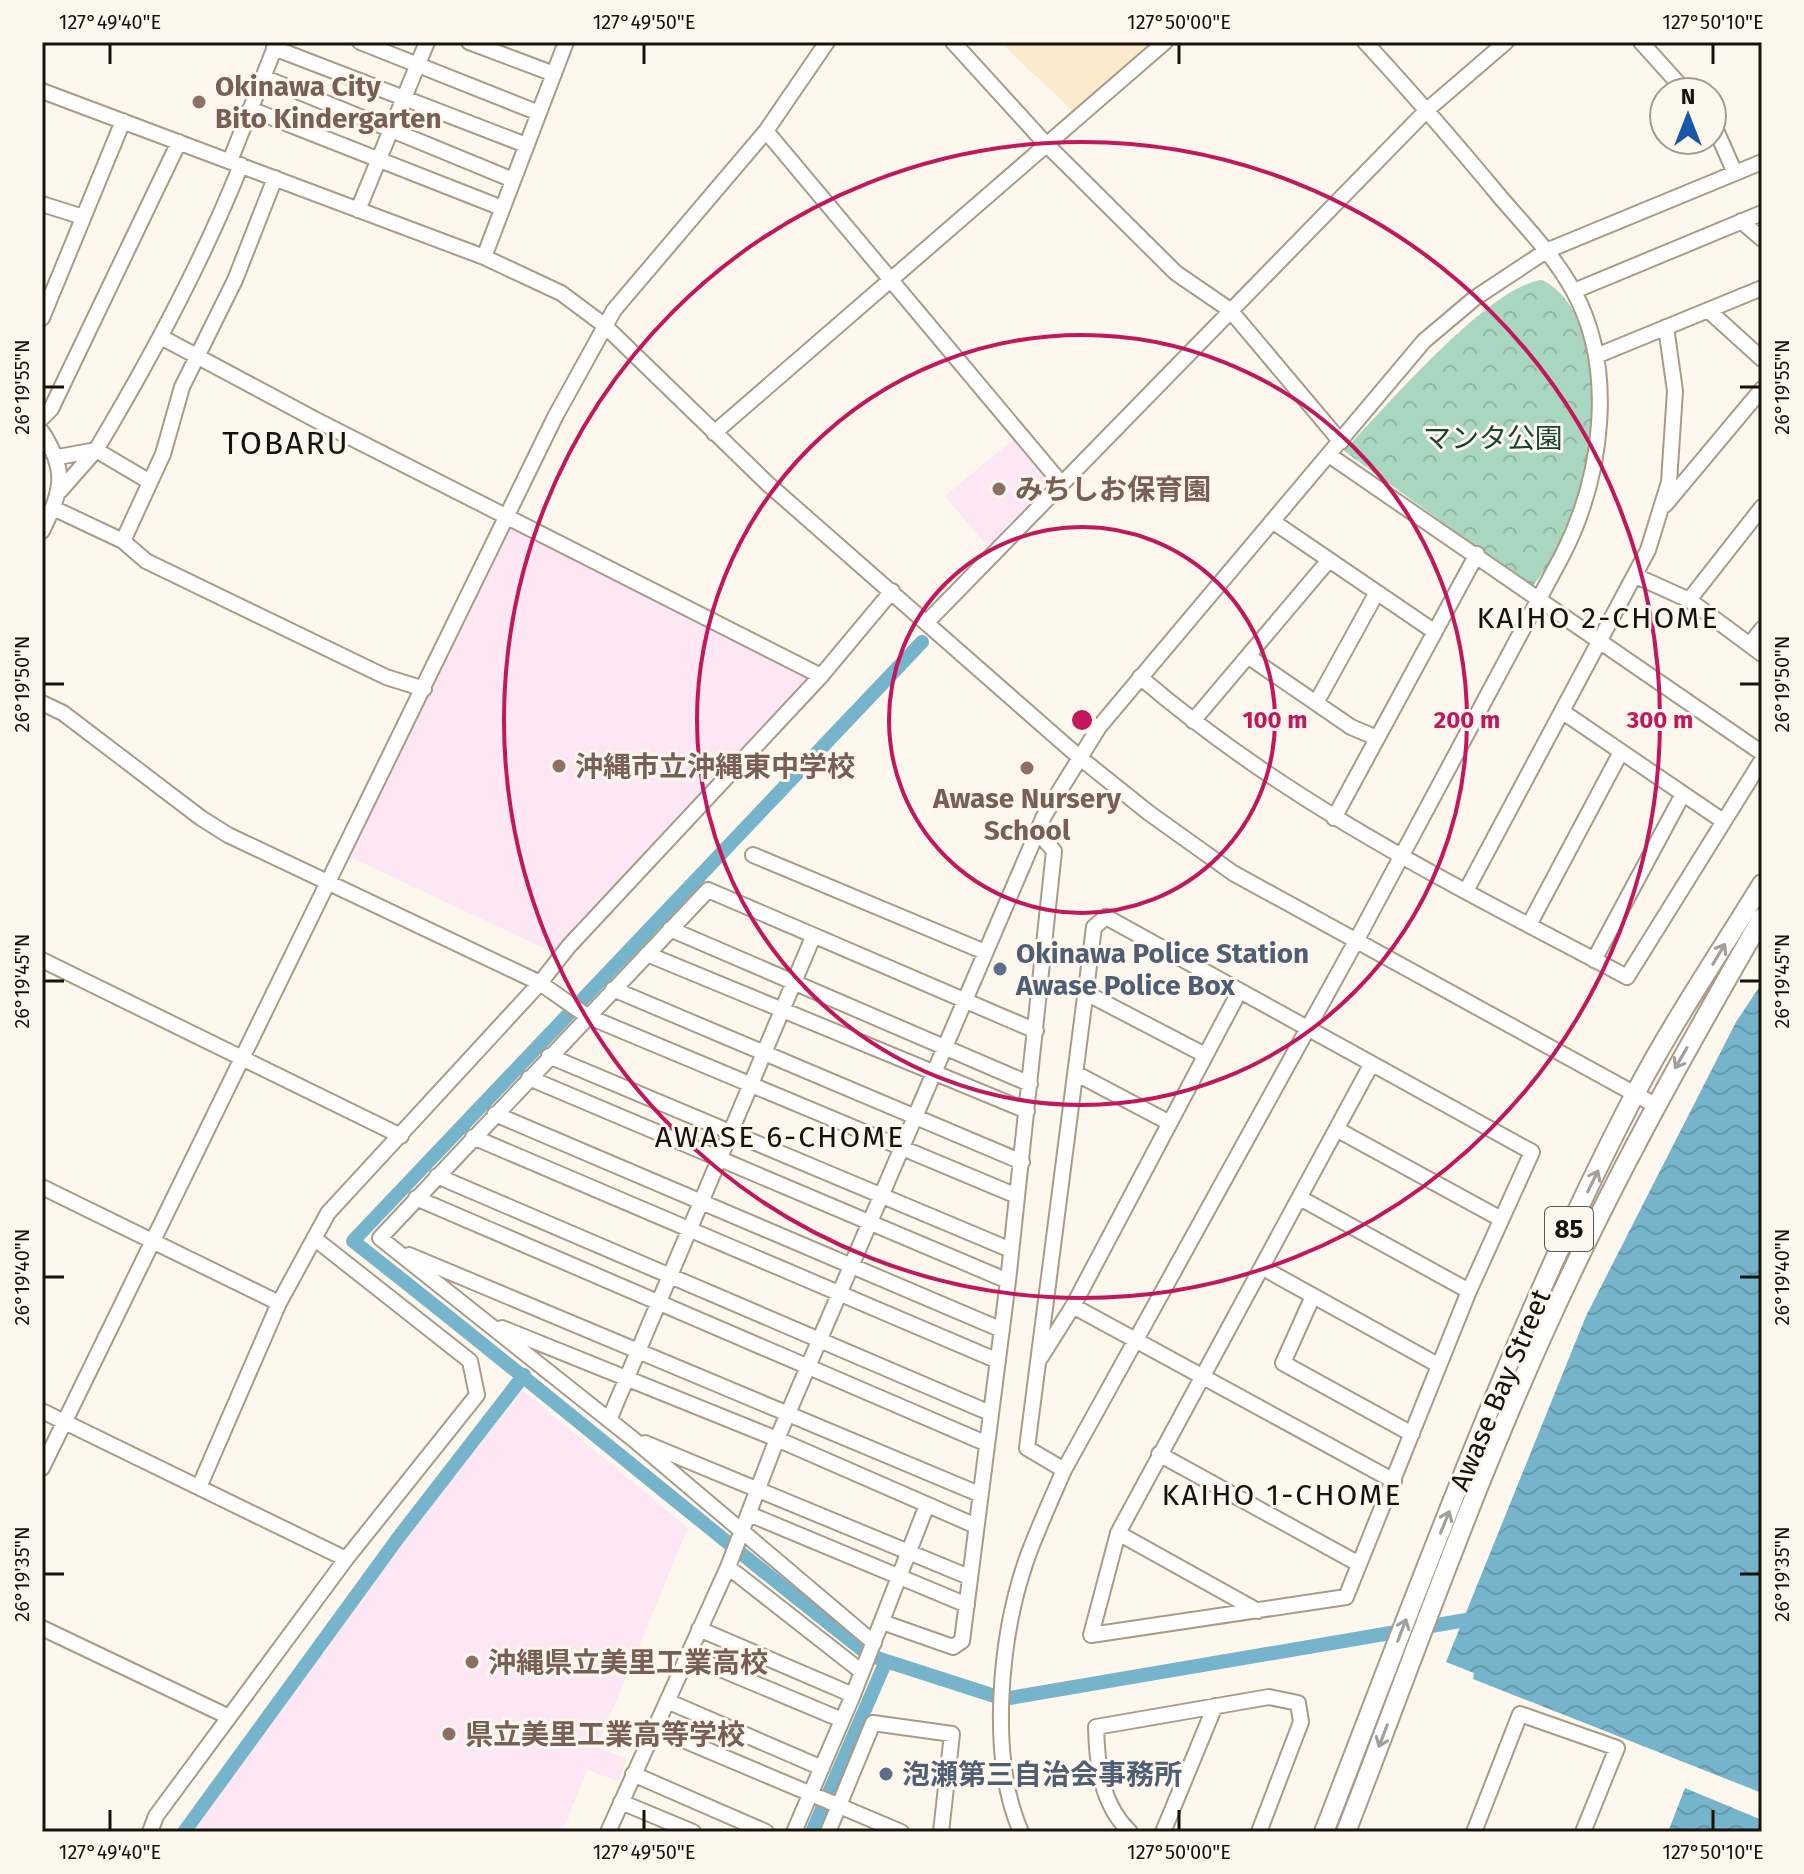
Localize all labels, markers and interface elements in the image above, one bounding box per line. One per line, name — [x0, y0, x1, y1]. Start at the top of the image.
text: 127°49'40"E — [59, 10, 161, 34]
text: 127°49'50"E — [593, 10, 695, 34]
text: 127°50'00"E — [1127, 10, 1231, 34]
text: 127°50'10"E — [1662, 10, 1764, 34]
place label: Okinawa City Bito Kindergarten — [215, 70, 442, 135]
north arrow — [1648, 76, 1728, 156]
text: N — [1681, 83, 1695, 110]
marker: Okinawa City Bito Kindergarten — [190, 93, 208, 111]
text: 26°19'55"N — [10, 339, 34, 435]
text: 26°19'55"N — [1770, 339, 1794, 435]
park label: マンタ公園 — [1423, 422, 1563, 455]
district label: TOBARU — [222, 424, 350, 462]
place label: みちしお保育園 — [1015, 473, 1211, 506]
marker: みちしお保育園 — [990, 480, 1008, 498]
district label: KAIHO 2-CHOME — [1477, 600, 1719, 636]
text: 26°19'50"N — [10, 636, 34, 732]
text: 26°19'50"N — [1770, 636, 1794, 732]
centre of rings — [1068, 706, 1096, 734]
text: 100 m — [1242, 706, 1308, 734]
text: 200 m — [1434, 706, 1500, 734]
text: 300 m — [1626, 706, 1693, 734]
place label: 沖縄市立沖縄東中学校 — [575, 750, 855, 783]
marker: 沖縄市立沖縄東中学校 — [550, 757, 568, 775]
marker: Awase Nursery School — [1018, 759, 1036, 777]
place label: Awase Nursery School — [932, 782, 1121, 847]
text: 26°19'45"N — [10, 933, 34, 1029]
text: 26°19'45"N — [1770, 933, 1794, 1029]
place label: Okinawa Police Station Awase Police Box — [1015, 937, 1309, 1002]
one-way arrow — [1712, 943, 1728, 966]
marker: Okinawa Police Station Awase Police Box — [991, 960, 1009, 978]
one-way arrow — [1673, 1046, 1688, 1070]
district label: AWASE 6-CHOME — [655, 1119, 905, 1155]
one-way arrow — [1586, 1169, 1601, 1193]
road number: 85 — [1545, 1207, 1593, 1251]
text: 26°19'40"N — [10, 1229, 34, 1325]
text: 26°19'40"N — [1770, 1229, 1794, 1325]
street label: Awase Bay Street — [1443, 1284, 1558, 1496]
district label: KAIHO 1-CHOME — [1161, 1477, 1403, 1513]
one-way arrow — [1439, 1510, 1453, 1535]
text: 26°19'35"N — [10, 1526, 34, 1622]
text: 26°19'35"N — [1770, 1526, 1794, 1622]
one-way arrow — [1396, 1618, 1410, 1643]
place label: 沖縄県立美里工業高校 — [488, 1646, 768, 1679]
marker: 沖縄県立美里工業高校 — [463, 1653, 481, 1671]
place label: 県立美里工業高等学校 — [465, 1718, 745, 1751]
one-way arrow — [1375, 1723, 1390, 1748]
marker: 県立美里工業高等学校 — [440, 1725, 458, 1743]
place label: 泡瀬第三自治会事務所 — [902, 1758, 1182, 1791]
marker: 泡瀬第三自治会事務所 — [877, 1765, 895, 1783]
text: 127°49'40"E — [59, 1840, 161, 1864]
text: 127°49'50"E — [593, 1840, 695, 1864]
text: 127°50'00"E — [1127, 1840, 1231, 1864]
text: 127°50'10"E — [1662, 1840, 1764, 1864]

